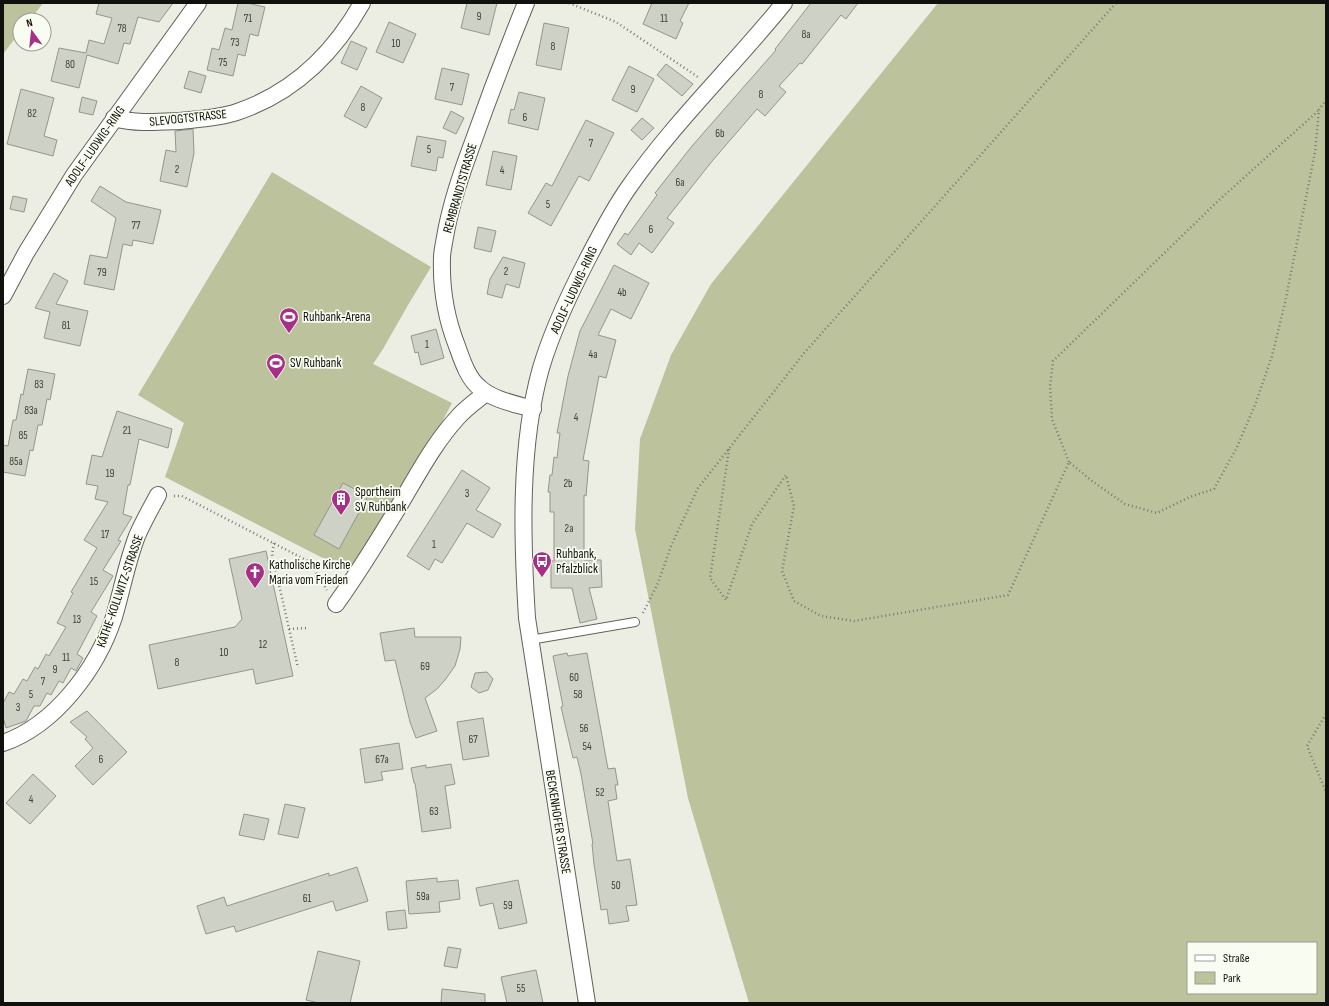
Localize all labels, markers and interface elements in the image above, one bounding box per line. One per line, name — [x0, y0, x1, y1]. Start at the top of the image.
house number: 9 — [477, 10, 482, 23]
north arrow — [12, 12, 52, 52]
house number: 71 — [244, 12, 252, 25]
house number: 11 — [660, 12, 668, 25]
text: N — [25, 16, 34, 30]
house number: 78 — [117, 22, 127, 35]
house number: 8a — [801, 28, 811, 41]
house number: 73 — [230, 36, 240, 49]
house number: 10 — [392, 37, 400, 50]
house number: 8 — [551, 40, 556, 53]
house number: 75 — [219, 56, 227, 69]
house number: 80 — [65, 58, 75, 71]
house number: 7 — [450, 81, 455, 94]
house number: 9 — [631, 83, 636, 96]
house number: 8 — [759, 88, 764, 101]
house number: 8 — [361, 101, 366, 114]
street label: ADOLF-LUDWIG-RING — [61, 103, 129, 190]
street label: SLEVOGTSTRASSE — [148, 106, 228, 130]
house number: 82 — [27, 107, 37, 120]
house number: 6 — [523, 111, 528, 124]
house number: 6b — [715, 127, 725, 140]
house number: 7 — [589, 137, 594, 150]
street label: REMBRANDTSTRASSE — [440, 141, 480, 235]
house number: 5 — [427, 143, 431, 156]
house number: 2 — [175, 163, 180, 176]
house number: 4 — [500, 164, 505, 177]
house number: 6a — [675, 176, 685, 189]
house number: 5 — [546, 198, 550, 211]
house number: 77 — [132, 219, 141, 232]
house number: 6 — [649, 223, 654, 236]
street label: ADOLF-LUDWIG-RING — [546, 244, 601, 337]
house number: 2 — [504, 265, 509, 278]
house number: 79 — [97, 266, 107, 279]
house number: 4b — [617, 286, 627, 299]
sports icon: Ruhbank-Arena — [278, 306, 300, 334]
place label: Ruhbank-Arena — [303, 309, 371, 325]
house number: 81 — [62, 319, 70, 332]
house number: 1 — [425, 338, 429, 351]
house number: 4a — [589, 348, 597, 361]
sports icon: SV Ruhbank — [265, 352, 287, 380]
place label: SV Ruhbank — [290, 355, 341, 371]
house number: 83 — [34, 378, 44, 391]
house number: 83a — [24, 404, 38, 417]
house number: 4 — [574, 411, 579, 424]
house number: 21 — [123, 424, 131, 437]
house number: 85 — [18, 429, 28, 442]
house number: 85a — [9, 455, 23, 468]
house number: 19 — [106, 467, 114, 480]
house number: 2b — [563, 477, 573, 490]
place label: Sportheim SV Ruhbank — [355, 484, 406, 515]
house number: 3 — [465, 487, 470, 500]
building icon: Sportheim SV Ruhbank — [330, 488, 352, 516]
house number: 2a — [565, 522, 573, 535]
house number: 17 — [101, 528, 110, 541]
street label: KÄTHE-KOLLWITZ-STRASSE — [93, 532, 147, 650]
house number: 1 — [432, 538, 436, 551]
place label: Ruhbank, Pfalzblick — [556, 546, 598, 577]
bus stop icon: Ruhbank, Pfalzblick — [531, 550, 553, 578]
place label: Katholische Kirche Maria vom Frieden — [269, 557, 350, 588]
church icon: Katholische Kirche Maria vom Frieden — [244, 561, 266, 589]
house number: 15 — [90, 575, 98, 588]
house number: 13 — [73, 613, 82, 626]
house number: 12 — [259, 638, 268, 651]
house number: 10 — [220, 646, 228, 659]
house number: 11 — [62, 651, 70, 664]
house number: 8 — [175, 656, 180, 669]
house number: 69 — [420, 660, 430, 673]
house number: 9 — [53, 663, 58, 676]
house number: 60 — [569, 671, 579, 684]
house number: 7 — [41, 675, 46, 688]
house number: 5 — [29, 688, 33, 701]
house number: 58 — [573, 688, 583, 701]
house number: 3 — [16, 701, 21, 714]
house number: 56 — [579, 722, 589, 735]
house number: 67 — [468, 733, 478, 746]
house number: 54 — [582, 740, 592, 753]
house number: 6 — [99, 753, 104, 766]
house number: 67a — [375, 753, 389, 766]
street label: BECKENHOFER STRASSE — [542, 769, 574, 875]
house number: 52 — [596, 786, 605, 799]
house number: 4 — [29, 793, 34, 806]
house number: 63 — [429, 805, 439, 818]
house number: 50 — [611, 879, 621, 892]
house number: 59a — [416, 890, 430, 903]
house number: 61 — [303, 892, 311, 905]
house number: 59 — [503, 899, 513, 912]
legend — [1187, 942, 1317, 994]
text: Straße — [1223, 951, 1250, 966]
text: Park — [1223, 971, 1241, 986]
house number: 55 — [517, 982, 525, 995]

